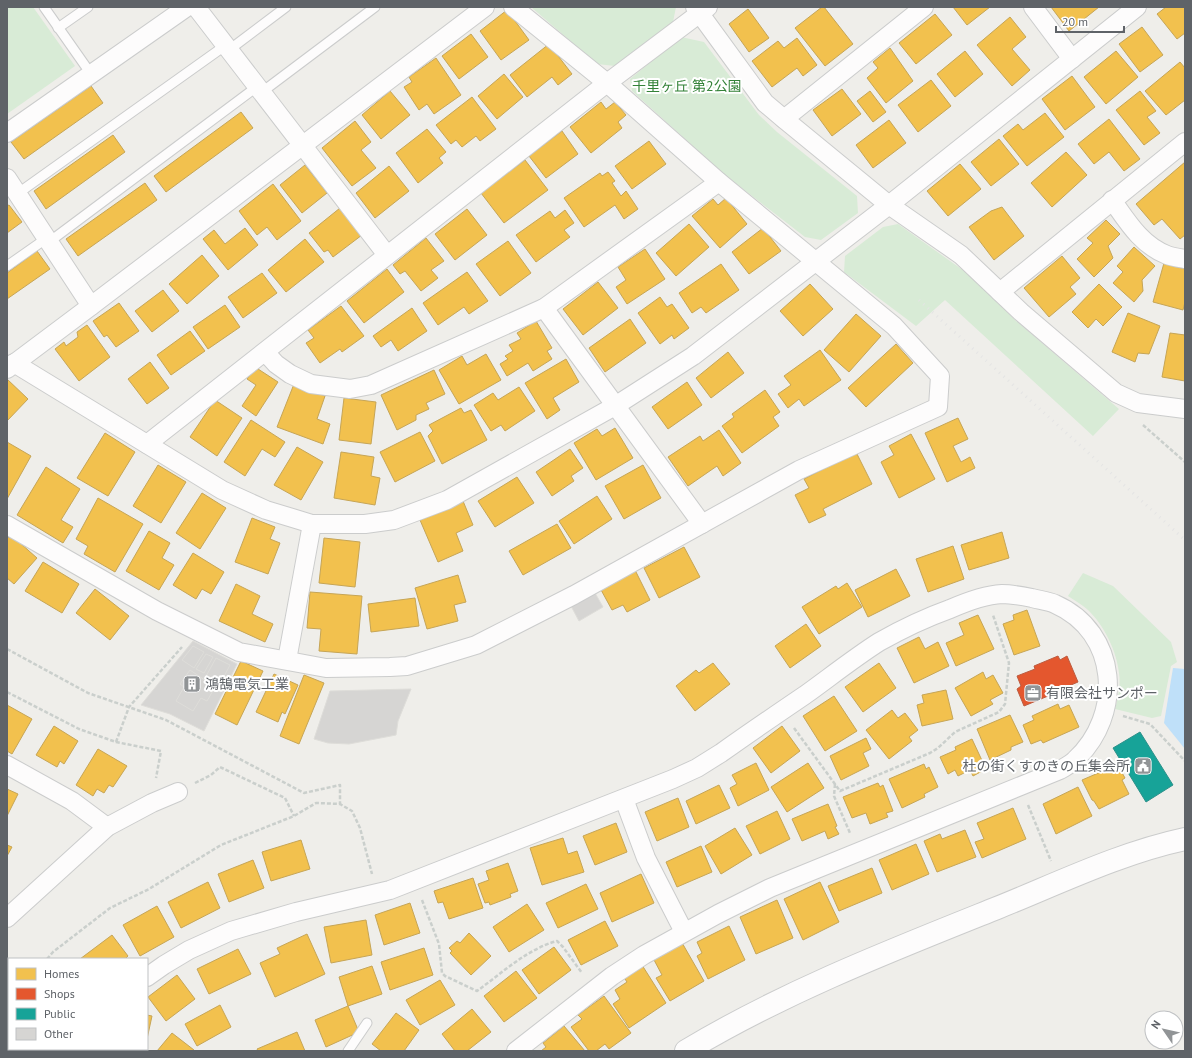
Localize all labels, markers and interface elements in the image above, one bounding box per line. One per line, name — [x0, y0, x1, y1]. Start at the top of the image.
scale bar — [1056, 8, 1124, 34]
text: 20 m — [1062, 14, 1088, 29]
park label: 千里ヶ丘 第2公園 — [632, 77, 742, 95]
building icon: 鴻鵠電気工業 — [182, 674, 202, 694]
place label: 鴻鵠電気工業 — [205, 675, 289, 693]
office icon: 有限会社サンポー — [1023, 683, 1043, 703]
place label: 有限会社サンポー — [1046, 684, 1158, 702]
public building icon: 杜の街くすのきの丘集会所 — [1133, 756, 1153, 776]
place label: 杜の街くすのきの丘集会所 — [962, 757, 1130, 775]
legend — [8, 958, 148, 1050]
text: Homes — [44, 966, 79, 981]
text: Shops — [44, 986, 75, 1001]
text: Public — [44, 1006, 76, 1021]
north arrow — [1144, 1010, 1184, 1050]
text: N — [1148, 1017, 1164, 1031]
text: Other — [44, 1026, 73, 1041]

